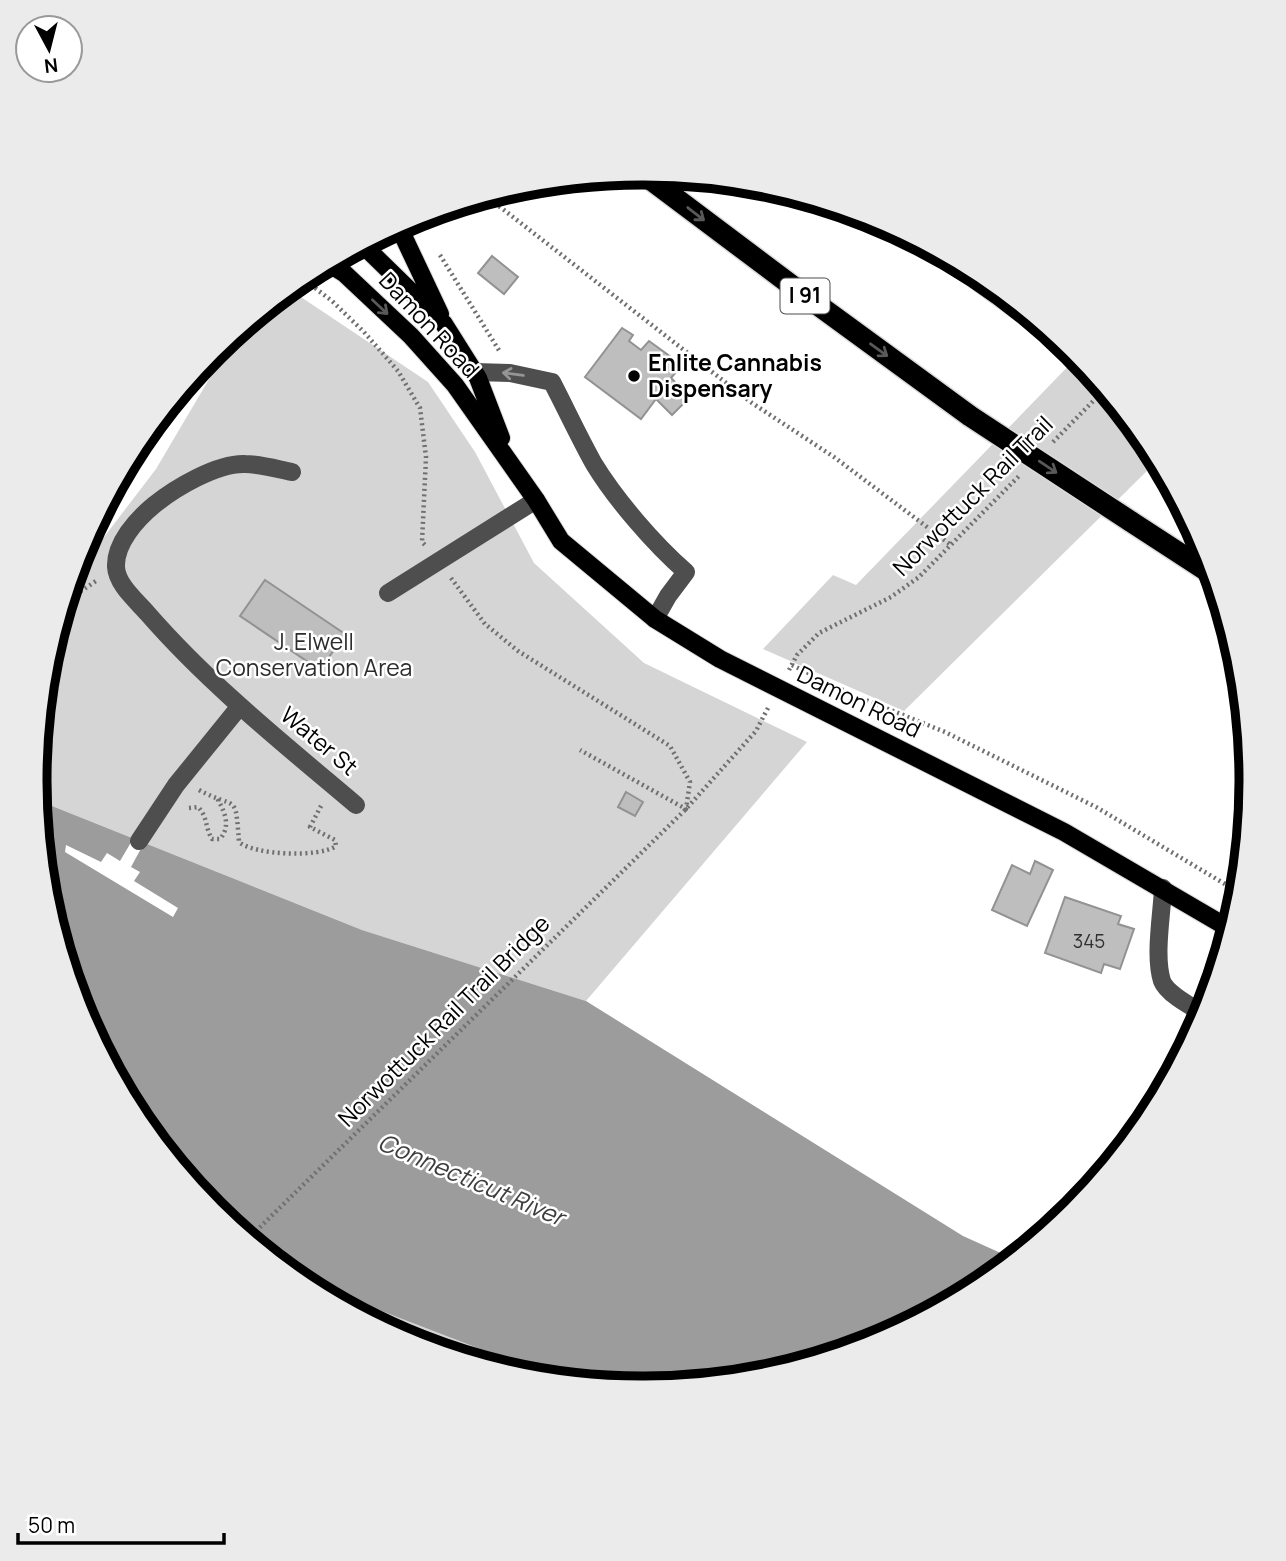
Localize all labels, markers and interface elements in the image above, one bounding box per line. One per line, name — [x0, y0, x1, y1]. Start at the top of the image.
north arrow — [14, 14, 84, 84]
text: N — [43, 52, 59, 80]
one-way arrow — [686, 207, 704, 222]
street label: Damon Road — [372, 264, 487, 384]
road number: I 91 — [780, 278, 830, 314]
one-way arrow — [371, 298, 388, 315]
one-way arrow — [869, 342, 888, 357]
place label: Enlite Cannabis Dispensary — [648, 346, 822, 404]
one-way arrow — [502, 368, 525, 381]
marker: Enlite Cannabis Dispensary — [626, 368, 642, 384]
street label: Norwottuck Rail Trail — [885, 408, 1059, 582]
one-way arrow — [1037, 460, 1057, 474]
park label: J. Elwell Conservation Area — [216, 625, 412, 683]
street label: Damon Road — [792, 657, 927, 745]
street label: Water St — [274, 698, 365, 782]
street label: Norwottuck Rail Trail Bridge — [330, 907, 556, 1133]
house number: 345 — [1073, 928, 1105, 954]
water label: Connecticut River — [373, 1124, 573, 1234]
scale bar — [18, 1502, 224, 1546]
text: 50 m — [28, 1511, 75, 1539]

